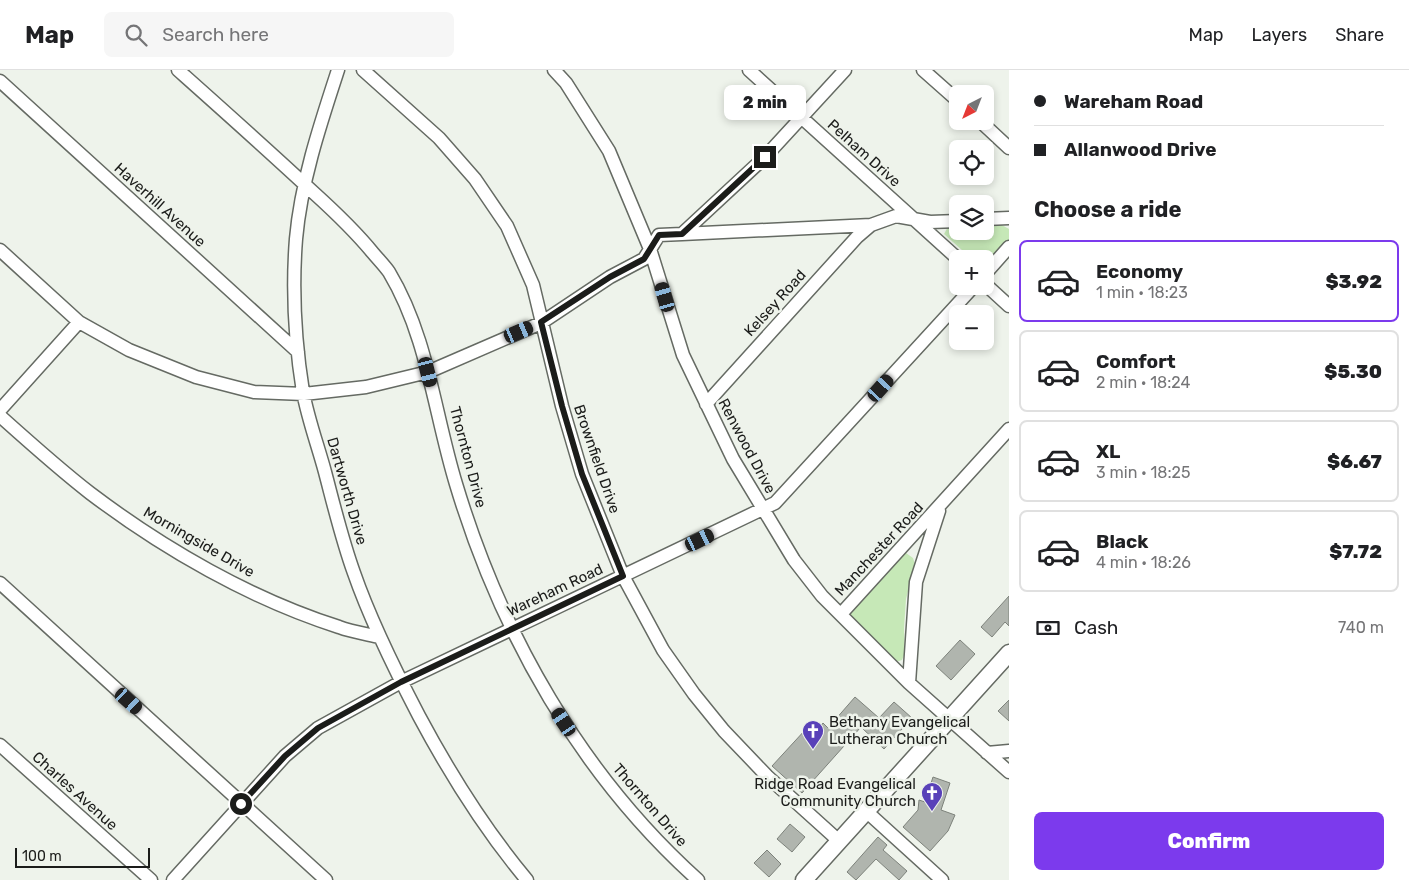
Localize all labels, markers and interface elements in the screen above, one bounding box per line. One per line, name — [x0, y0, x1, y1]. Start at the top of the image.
search box — [104, 12, 454, 57]
text: Map — [25, 21, 74, 49]
icon: search — [122, 21, 150, 49]
text: Search here — [162, 23, 269, 46]
text: Map — [1189, 24, 1224, 46]
text: Layers — [1252, 24, 1307, 46]
text: Share — [1335, 24, 1384, 46]
callout: 2 min — [724, 84, 806, 119]
north arrow — [949, 85, 994, 130]
map controls — [949, 85, 994, 350]
text: Wareham Road — [1064, 90, 1203, 113]
text: 2 min — [743, 93, 787, 112]
street label: Pelham Drive — [824, 115, 904, 191]
text: Allanwood Drive — [1064, 138, 1217, 161]
button: locate — [949, 140, 994, 185]
route end — [754, 146, 776, 168]
street label: Haverhill Avenue — [111, 159, 209, 251]
button: layers — [949, 195, 994, 240]
text: Choose a ride — [1034, 196, 1181, 223]
button: + — [949, 250, 994, 295]
icon: car — [1036, 259, 1081, 304]
text: Economy — [1096, 260, 1183, 283]
street label: Kelsey Road — [740, 266, 810, 340]
text: $3.92 — [1326, 270, 1382, 293]
car — [653, 281, 676, 313]
text: 1 min · 18:23 — [1096, 283, 1188, 302]
button: − — [949, 305, 994, 350]
car — [502, 319, 535, 345]
icon: car — [1036, 349, 1081, 394]
text: Comfort — [1096, 350, 1176, 373]
car — [417, 356, 438, 388]
text: $5.30 — [1324, 360, 1382, 383]
car — [865, 372, 896, 404]
text: 2 min · 18:24 — [1096, 373, 1191, 392]
street label: Renwood Drive — [714, 395, 780, 497]
street label: Brownfield Drive — [570, 402, 624, 516]
street label: Thornton Drive — [446, 404, 490, 510]
street label: Dartworth Drive — [323, 435, 371, 547]
icon: car — [1036, 439, 1081, 484]
text: XL — [1096, 440, 1120, 463]
text: $6.67 — [1327, 450, 1382, 473]
text: 3 min · 18:25 — [1096, 463, 1190, 482]
street label: Manchester Road — [831, 498, 927, 600]
street label: Morningside Drive — [140, 503, 258, 581]
car — [683, 527, 716, 553]
icon: car — [1036, 529, 1081, 574]
text: Black — [1096, 530, 1148, 553]
text: $7.72 — [1329, 540, 1382, 563]
text: 4 min · 18:26 — [1096, 553, 1191, 572]
street label: Wareham Road — [504, 560, 606, 620]
icon: cash — [1034, 614, 1062, 642]
text: Cash — [1074, 616, 1118, 639]
text: 740 m — [1338, 618, 1384, 637]
car — [112, 685, 145, 717]
car — [549, 705, 578, 739]
place label: Bethany Evangelical Lutheran Church — [829, 713, 970, 748]
church icon: Bethany Evangelical Lutheran Church — [801, 719, 825, 750]
street label: Charles Avenue — [29, 748, 121, 834]
street label: Thornton Drive — [609, 760, 691, 850]
place label: Ridge Road Evangelical Community Church — [754, 775, 916, 810]
church icon: Ridge Road Evangelical Community Church — [920, 781, 944, 812]
route start — [230, 793, 252, 815]
button: Confirm — [1034, 812, 1384, 870]
scale bar — [15, 845, 150, 868]
text: 100 m — [22, 848, 62, 865]

